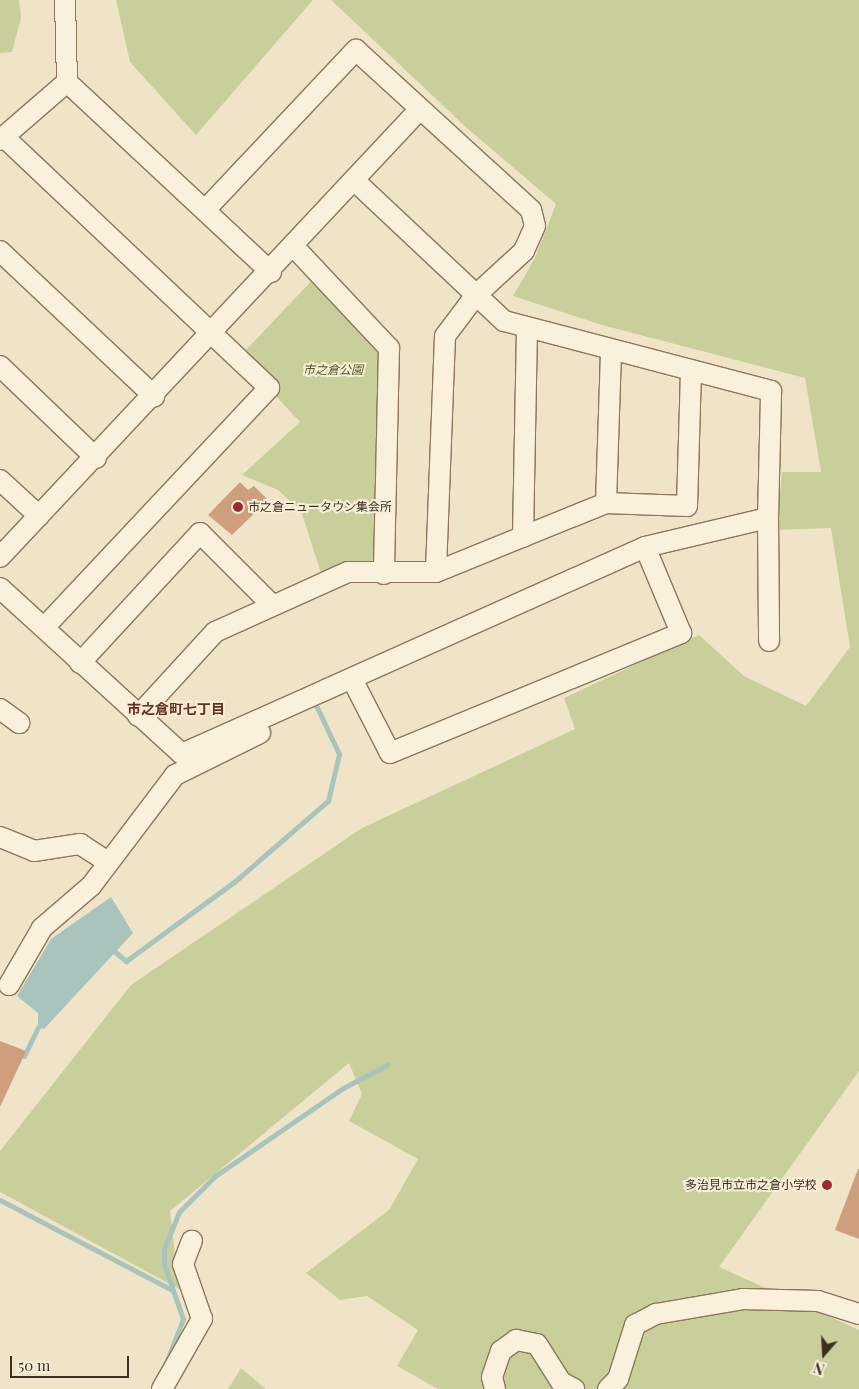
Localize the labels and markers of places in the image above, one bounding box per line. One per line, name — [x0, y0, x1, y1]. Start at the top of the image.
place label: 市之倉ニュータウン集会所 — [248, 500, 392, 514]
marker: 市之倉ニュータウン集会所 — [232, 501, 244, 513]
place label: 多治見市立市之倉小学校 — [685, 1178, 817, 1192]
marker: 多治見市立市之倉小学校 — [821, 1179, 833, 1191]

